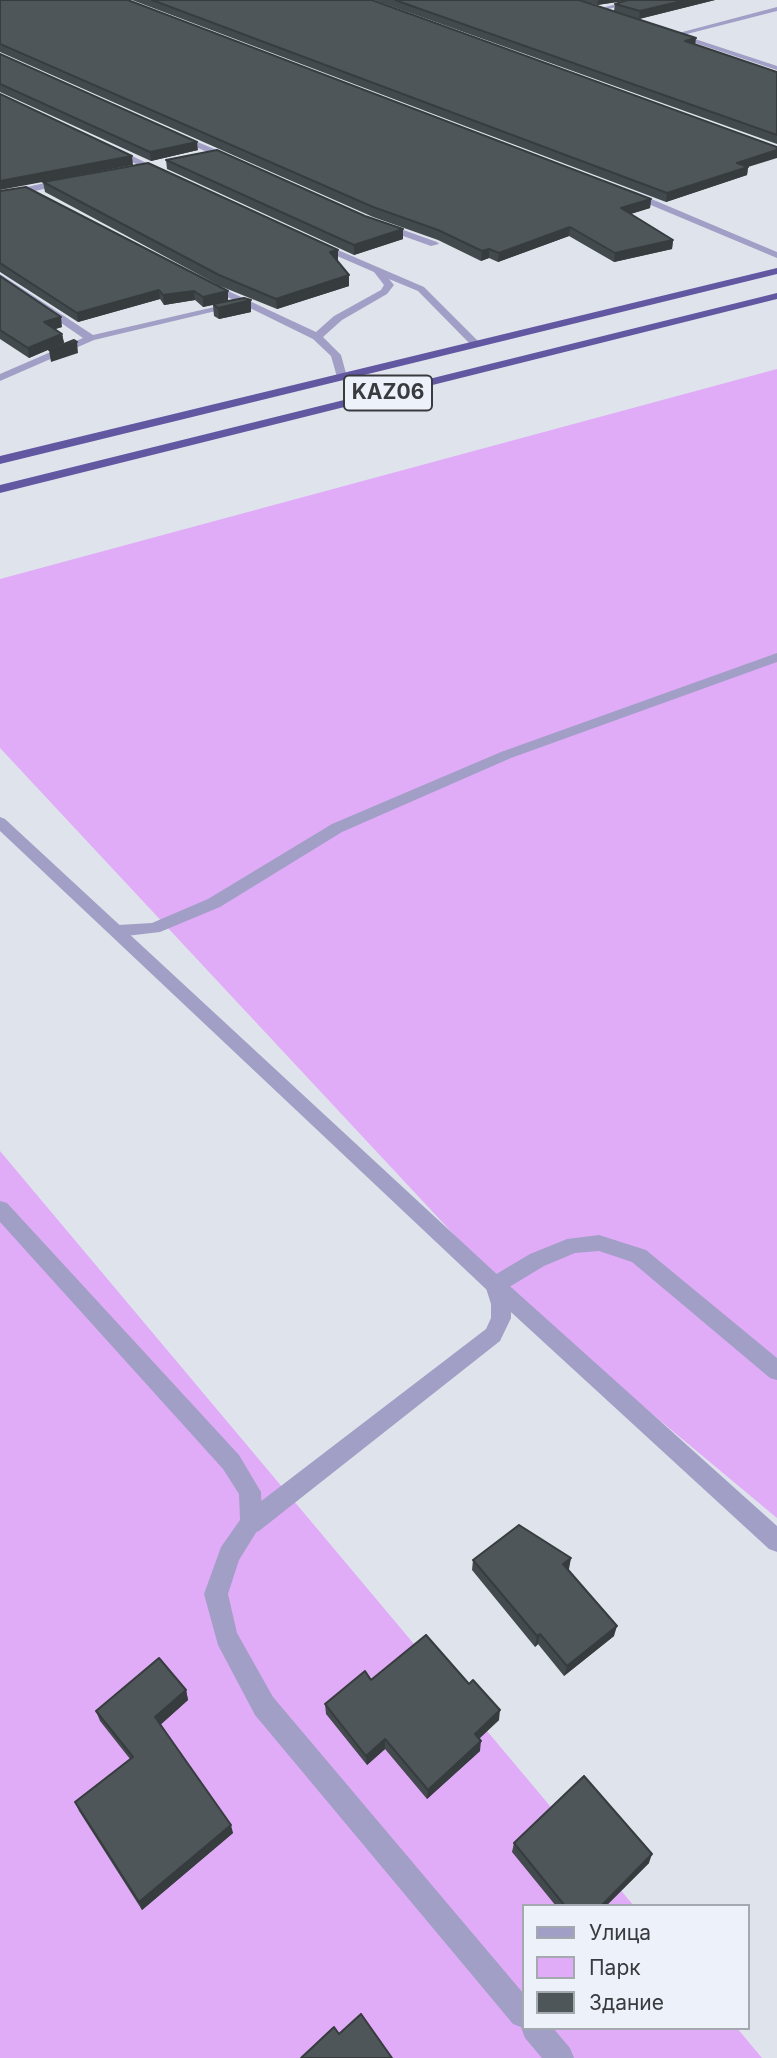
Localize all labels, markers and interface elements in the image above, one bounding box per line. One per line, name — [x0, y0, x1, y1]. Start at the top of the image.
road number: KАZ06 — [344, 376, 432, 410]
legend — [522, 1904, 749, 2030]
text: Улица — [589, 1920, 651, 1945]
text: Парк — [589, 1955, 641, 1980]
text: Здание — [589, 1990, 664, 2015]

